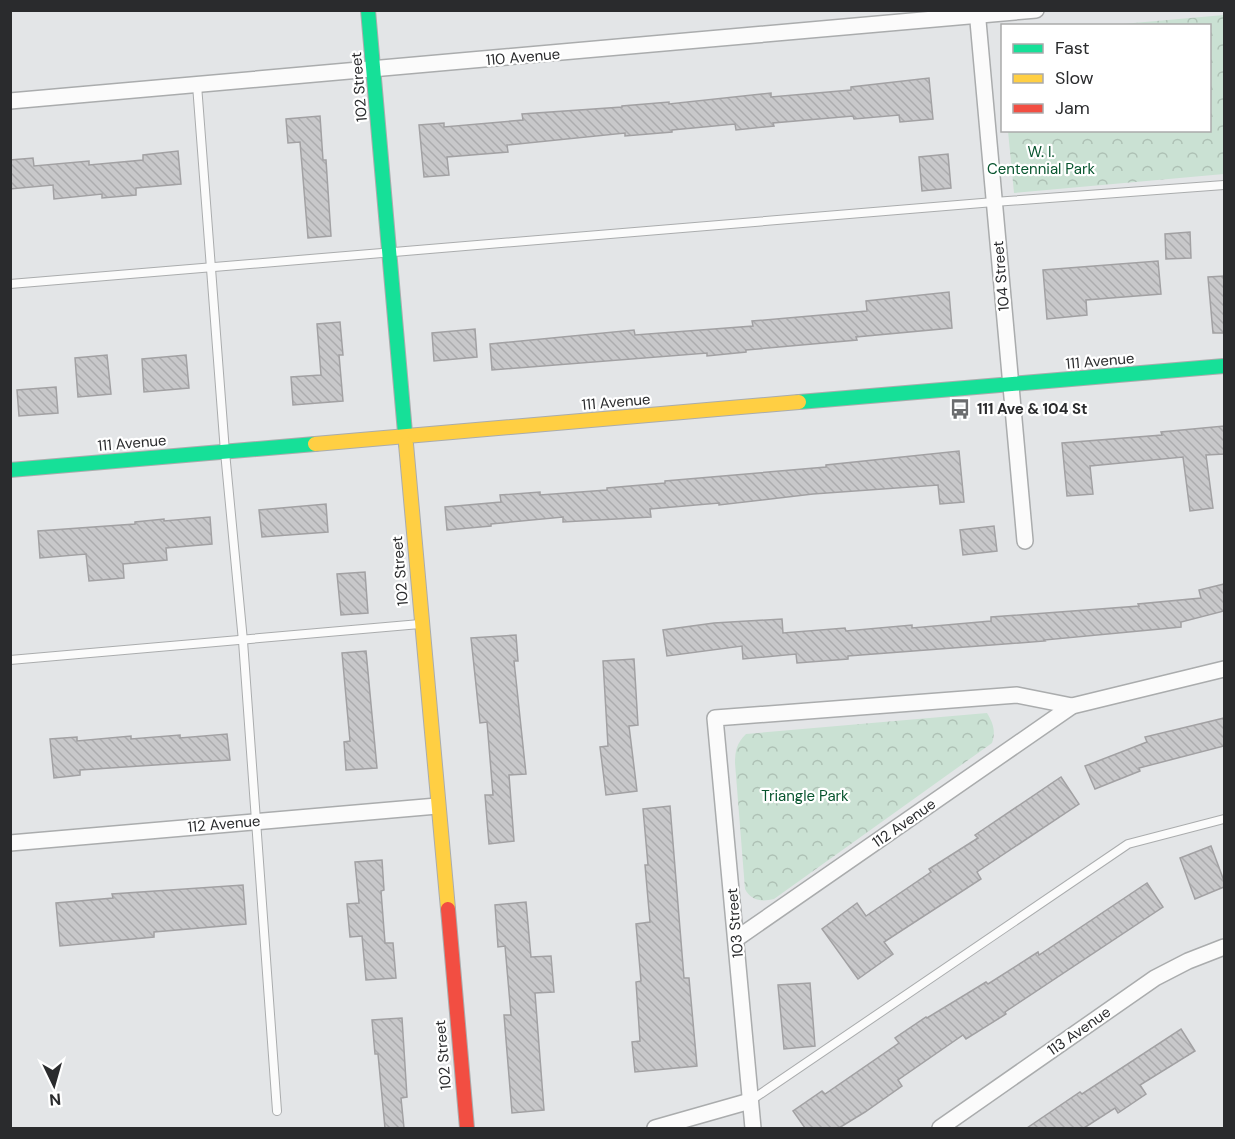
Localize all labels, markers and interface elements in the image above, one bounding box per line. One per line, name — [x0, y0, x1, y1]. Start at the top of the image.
legend — [1001, 24, 1211, 132]
text: Fast — [1055, 36, 1090, 60]
street label: 110 Avenue — [485, 44, 561, 70]
street label: 102 Street — [346, 51, 372, 123]
text: Slow — [1055, 66, 1094, 90]
text: Jam — [1055, 96, 1090, 120]
park label: W. I. Centennial Park — [987, 142, 1095, 179]
street label: 104 Street — [988, 240, 1014, 312]
street label: 111 Avenue — [1065, 348, 1135, 374]
street label: 111 Avenue — [581, 389, 651, 415]
bus stop icon: 111 Ave & 104 St — [948, 397, 972, 421]
place label: 111 Ave & 104 St — [977, 399, 1087, 419]
street label: 111 Avenue — [97, 430, 167, 456]
street label: 102 Street — [387, 535, 413, 607]
park label: Triangle Park — [761, 786, 849, 806]
street label: 112 Avenue — [868, 794, 940, 852]
street label: 112 Avenue — [187, 811, 261, 837]
street label: 103 Street — [722, 887, 748, 959]
street label: 113 Avenue — [1043, 1002, 1115, 1060]
street label: 102 Street — [430, 1019, 456, 1091]
north arrow — [24, 1055, 84, 1115]
text: N — [49, 1088, 62, 1110]

